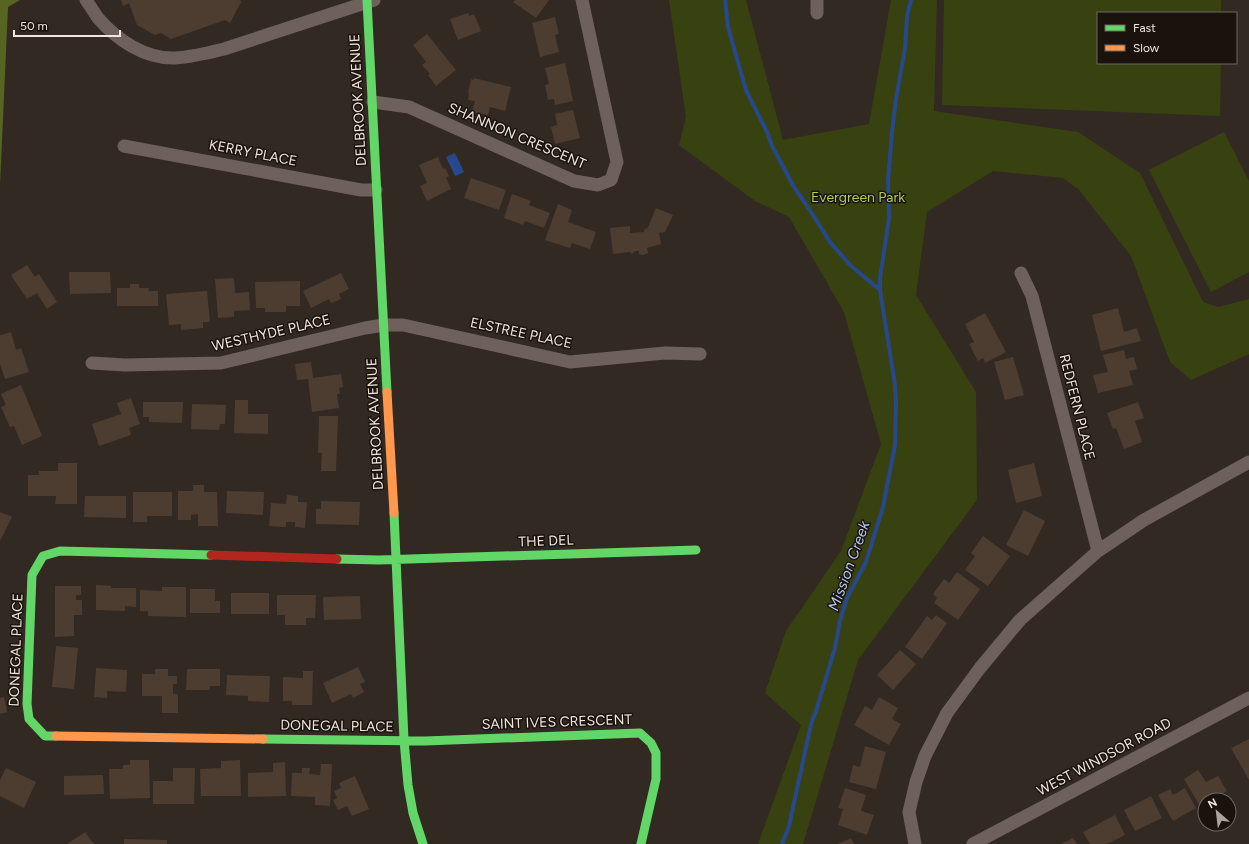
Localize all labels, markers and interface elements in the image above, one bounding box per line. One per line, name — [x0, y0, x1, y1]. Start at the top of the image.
scale bar — [14, 12, 120, 38]
legend — [1097, 12, 1237, 64]
text: 50 m — [20, 19, 48, 33]
text: Fast — [1133, 21, 1156, 35]
street label: DELBROOK AVENUE — [346, 34, 370, 166]
text: Slow — [1133, 41, 1160, 55]
street label: SHANNON CRESCENT — [446, 99, 589, 173]
street label: KERRY PLACE — [208, 136, 298, 170]
park label: Evergreen Park — [811, 189, 905, 206]
street label: WESTHYDE PLACE — [210, 311, 332, 355]
street label: ELSTREE PLACE — [469, 314, 573, 352]
street label: REDFERN PLACE — [1056, 352, 1098, 462]
street label: DELBROOK AVENUE — [363, 358, 387, 490]
water label: Mission Creek — [824, 518, 874, 613]
street label: THE DEL — [518, 532, 575, 550]
street label: DONEGAL PLACE — [6, 593, 26, 707]
street label: SAINT IVES CRESCENT — [482, 711, 633, 733]
street label: WEST WINDSOR ROAD — [1034, 714, 1174, 800]
street label: DONEGAL PLACE — [280, 717, 394, 735]
north arrow — [1197, 792, 1237, 832]
text: N — [1206, 796, 1219, 811]

